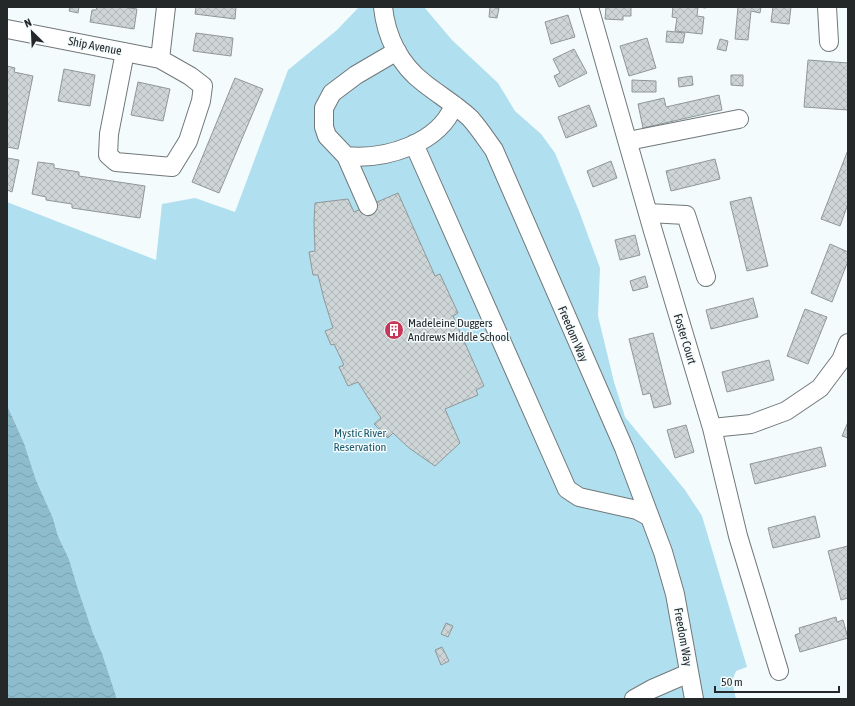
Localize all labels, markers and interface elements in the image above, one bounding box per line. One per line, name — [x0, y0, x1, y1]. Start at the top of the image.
north arrow — [12, 12, 52, 52]
text: N — [23, 16, 33, 30]
street label: Ship Avenue — [67, 34, 123, 58]
street label: Freedom Way — [555, 304, 591, 364]
street label: Foster Court — [671, 312, 699, 367]
place label: Madeleine Duggers Andrews Middle School — [408, 316, 510, 344]
building icon: Madeleine Duggers Andrews Middle School — [383, 319, 405, 341]
park label: Mystic River Reservation — [334, 426, 387, 454]
street label: Freedom Way — [671, 607, 695, 668]
scale bar — [715, 668, 839, 694]
text: 50 m — [721, 675, 743, 689]

